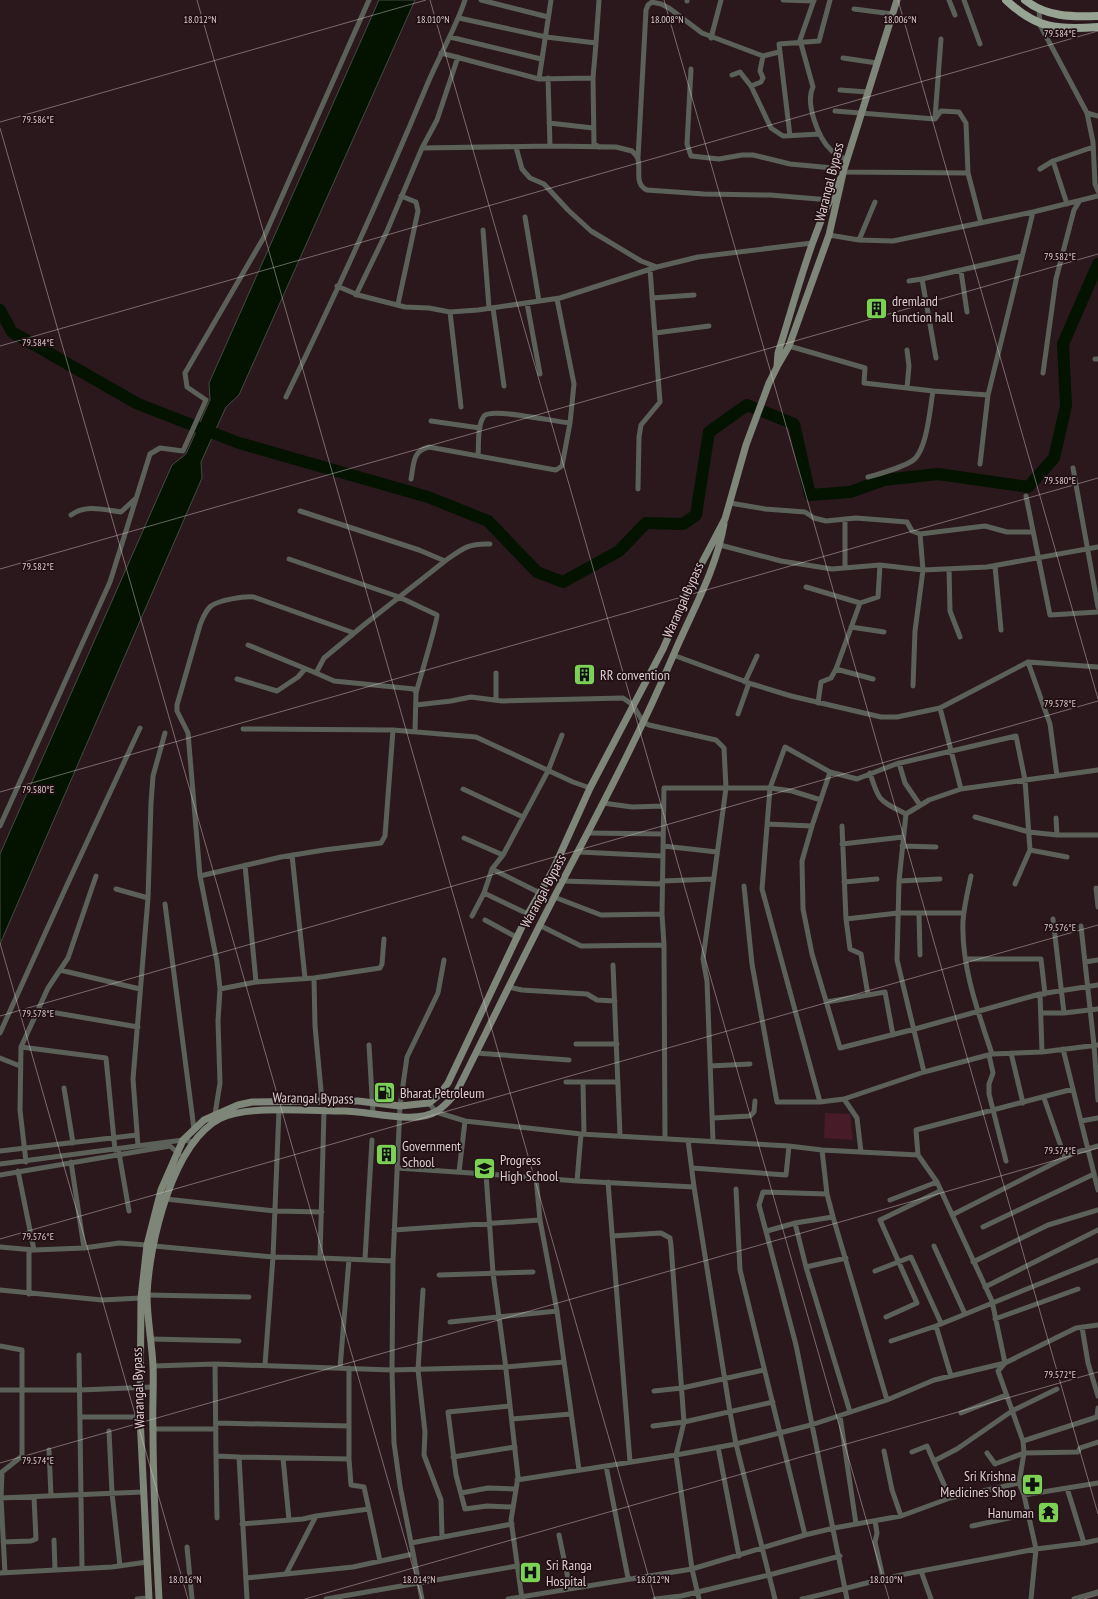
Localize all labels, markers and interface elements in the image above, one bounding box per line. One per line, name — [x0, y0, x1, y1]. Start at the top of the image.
text: 18.012°N — [183, 13, 217, 26]
text: 18.010°N — [416, 13, 450, 26]
text: 18.008°N — [650, 13, 684, 26]
text: 18.006°N — [883, 13, 917, 26]
text: 79.584°E — [1044, 27, 1076, 40]
text: 79.586°E — [22, 113, 54, 126]
street label: Warangal Bypass — [810, 140, 848, 223]
text: 79.582°E — [1044, 250, 1076, 263]
place label: dremland function hall — [892, 292, 954, 326]
building icon: dremland function hall — [863, 296, 889, 322]
text: 79.584°E — [22, 336, 54, 349]
text: 79.580°E — [1044, 474, 1076, 487]
street label: Warangal Bypass — [658, 559, 708, 641]
text: 79.582°E — [22, 560, 54, 573]
building icon: RR convention — [571, 662, 597, 688]
place label: RR convention — [600, 666, 670, 684]
text: 79.578°E — [1044, 697, 1076, 710]
text: 79.580°E — [22, 783, 54, 796]
street label: Warangal Bypass — [516, 851, 570, 931]
text: 79.576°E — [1044, 921, 1076, 934]
text: 79.578°E — [22, 1007, 54, 1020]
fuel station icon: Bharat Petroleum — [371, 1080, 397, 1106]
place label: Bharat Petroleum — [400, 1084, 484, 1102]
street label: Warangal Bypass — [272, 1088, 354, 1108]
place label: Government School — [402, 1137, 461, 1171]
building icon: Government School — [374, 1141, 400, 1167]
text: 79.574°E — [1044, 1144, 1076, 1157]
place label: Progress High School — [500, 1151, 559, 1185]
school or university icon: Progress High School — [472, 1155, 498, 1181]
text: 79.576°E — [22, 1230, 54, 1243]
street label: Warangal Bypass — [128, 1347, 148, 1429]
text: 79.572°E — [1044, 1368, 1076, 1381]
text: 79.574°E — [22, 1454, 54, 1467]
place label: Sri Krishna Medicines Shop — [940, 1467, 1016, 1501]
pharmacy icon: Sri Krishna Medicines Shop — [1019, 1471, 1045, 1497]
temple icon: Hanuman — [1036, 1500, 1062, 1526]
place label: Hanuman — [988, 1504, 1034, 1522]
place label: Sri Ranga Hospital — [546, 1556, 592, 1590]
hospital icon: Sri Ranga Hospital — [517, 1560, 543, 1586]
text: 18.016°N — [168, 1573, 202, 1586]
text: 18.014°N — [402, 1573, 436, 1586]
text: 18.012°N — [636, 1573, 670, 1586]
text: 18.010°N — [869, 1573, 903, 1586]

